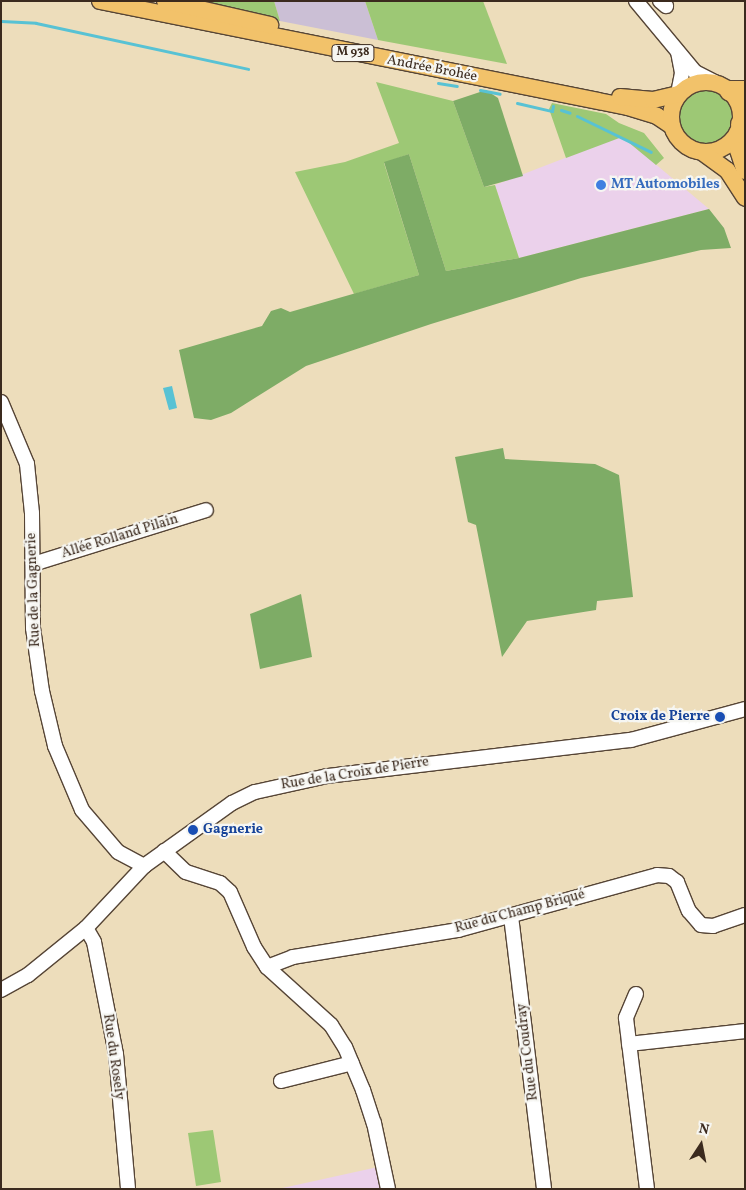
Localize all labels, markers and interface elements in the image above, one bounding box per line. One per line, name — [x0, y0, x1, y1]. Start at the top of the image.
road number: M 938 — [330, 44, 376, 62]
street label: Andrée Brohée — [385, 52, 479, 86]
place label: MT Automobiles — [611, 177, 720, 193]
marker: MT Automobiles — [595, 179, 607, 191]
street label: Allée Rolland Pilain — [60, 511, 180, 563]
street label: Rue de la Gagnerie — [24, 533, 44, 647]
place label: Croix de Pierre — [611, 709, 710, 725]
marker: Croix de Pierre — [714, 711, 726, 723]
street label: Rue de la Croix de Pierre — [280, 754, 430, 794]
place label: Gagnerie — [203, 822, 263, 838]
marker: Gagnerie — [187, 824, 199, 836]
street label: Rue du Champ Briqué — [453, 887, 587, 937]
street label: Rue du Coudray — [514, 1002, 542, 1102]
street label: Rue du Rosely — [99, 1013, 127, 1101]
text: N — [697, 1119, 711, 1140]
north arrow — [676, 1120, 726, 1170]

